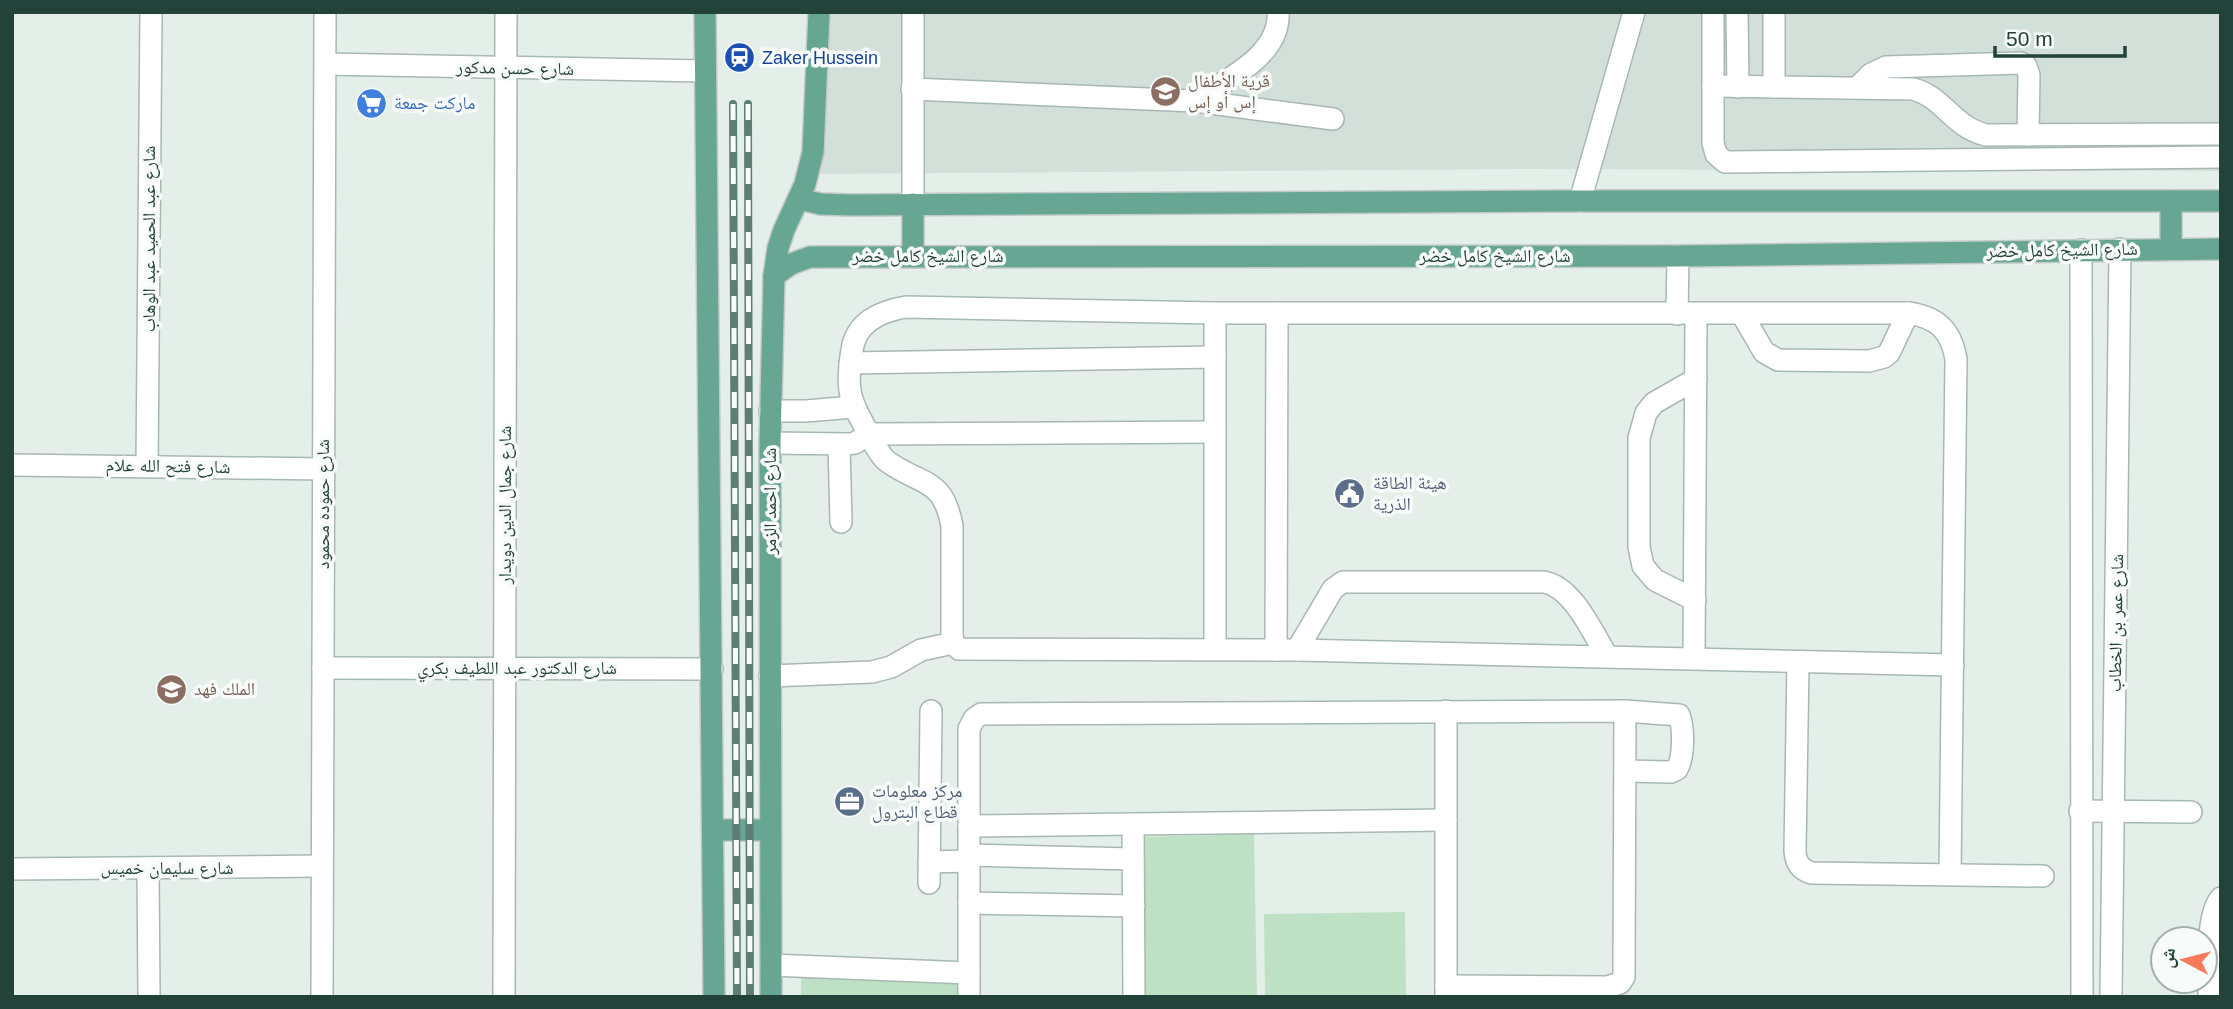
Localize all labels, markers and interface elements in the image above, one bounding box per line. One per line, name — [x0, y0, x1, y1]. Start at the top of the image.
scale bar — [1995, 14, 2124, 58]
text: 50 m — [2006, 27, 2053, 50]
station icon: Zaker Hussein — [722, 41, 756, 75]
place label: Zaker Hussein — [762, 48, 878, 68]
street label: شارع حسن مدكور — [455, 57, 574, 80]
place label: قرية الأطفال إس أو إس — [1188, 71, 1270, 114]
school or university icon: قرية الأطفال إس أو إس — [1148, 74, 1182, 108]
supermarket icon: ماركت جمعة — [354, 86, 388, 120]
place label: ماركت جمعة — [394, 93, 475, 113]
street label: شارع عبد الحميد عبد الوهاب — [139, 146, 160, 332]
street label: شارع الشيخ كامل خضر — [1985, 239, 2138, 263]
street label: شارع الشيخ كامل خضر — [851, 246, 1004, 268]
street label: شارع الشيخ كامل خضر — [1418, 246, 1571, 268]
street label: شارع جمال الدين دويدار — [495, 426, 516, 585]
street label: شارع حموده محمود — [313, 439, 334, 569]
street label: شارع احمد الزمر — [760, 448, 781, 555]
street label: شارع فتح الله علام — [105, 455, 231, 479]
place label: هيئة الطاقة الذرية — [1373, 473, 1447, 514]
public building icon: هيئة الطاقة الذرية — [1333, 476, 1367, 510]
street label: شارع عمر بن الخطاب — [2105, 554, 2128, 692]
street label: شارع الدكتور عبد اللطيف بكري — [417, 658, 617, 683]
school or university icon: الملك فهد — [154, 672, 188, 706]
place label: الملك فهد — [194, 679, 255, 699]
place label: مركز معلومات قطاع البترول — [872, 781, 962, 823]
office icon: مركز معلومات قطاع البترول — [832, 784, 866, 818]
street label: شارع سليمان خميس — [100, 858, 234, 879]
north arrow — [2149, 925, 2219, 995]
text: ش — [2156, 947, 2180, 969]

